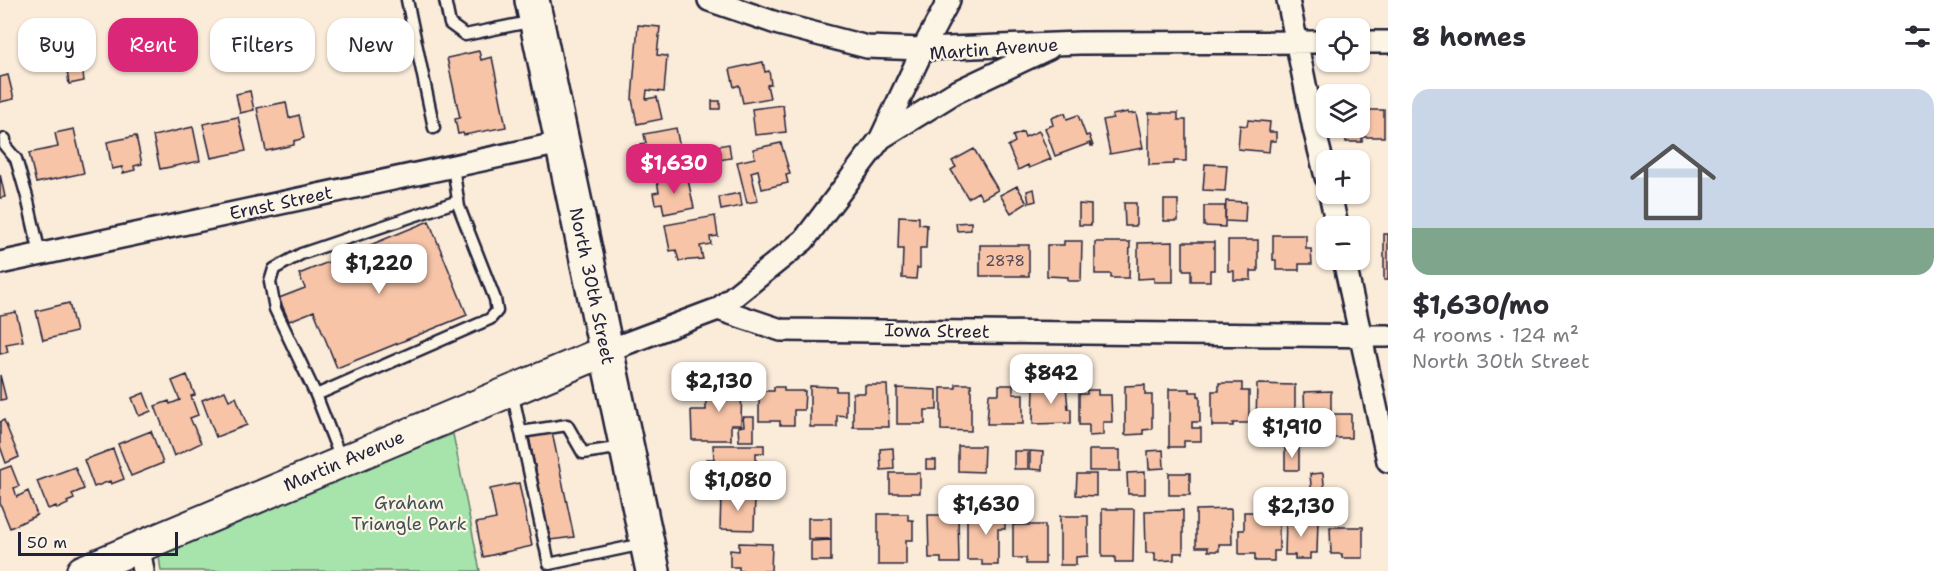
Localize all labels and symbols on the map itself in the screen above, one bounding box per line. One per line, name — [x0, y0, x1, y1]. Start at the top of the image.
street label: Martin Avenue — [929, 33, 1059, 65]
pin: $1,630 — [625, 144, 723, 195]
street label: Ernst Street — [227, 180, 335, 226]
street label: North 30th Street — [564, 205, 620, 367]
pin: $1,220 — [330, 244, 428, 295]
house number: 2878 — [985, 251, 1025, 271]
street label: Iowa Street — [884, 318, 990, 344]
pin: $842 — [1015, 354, 1087, 405]
pin: $2,130 — [670, 362, 768, 413]
pin: $1,910 — [1243, 408, 1341, 459]
street label: Martin Avenue — [280, 425, 408, 497]
pin: $1,080 — [689, 461, 787, 512]
pin: $1,630 — [937, 485, 1035, 536]
pin: $2,130 — [1252, 487, 1350, 538]
park label: Graham Triangle Park — [351, 491, 467, 536]
scale bar — [18, 529, 178, 556]

